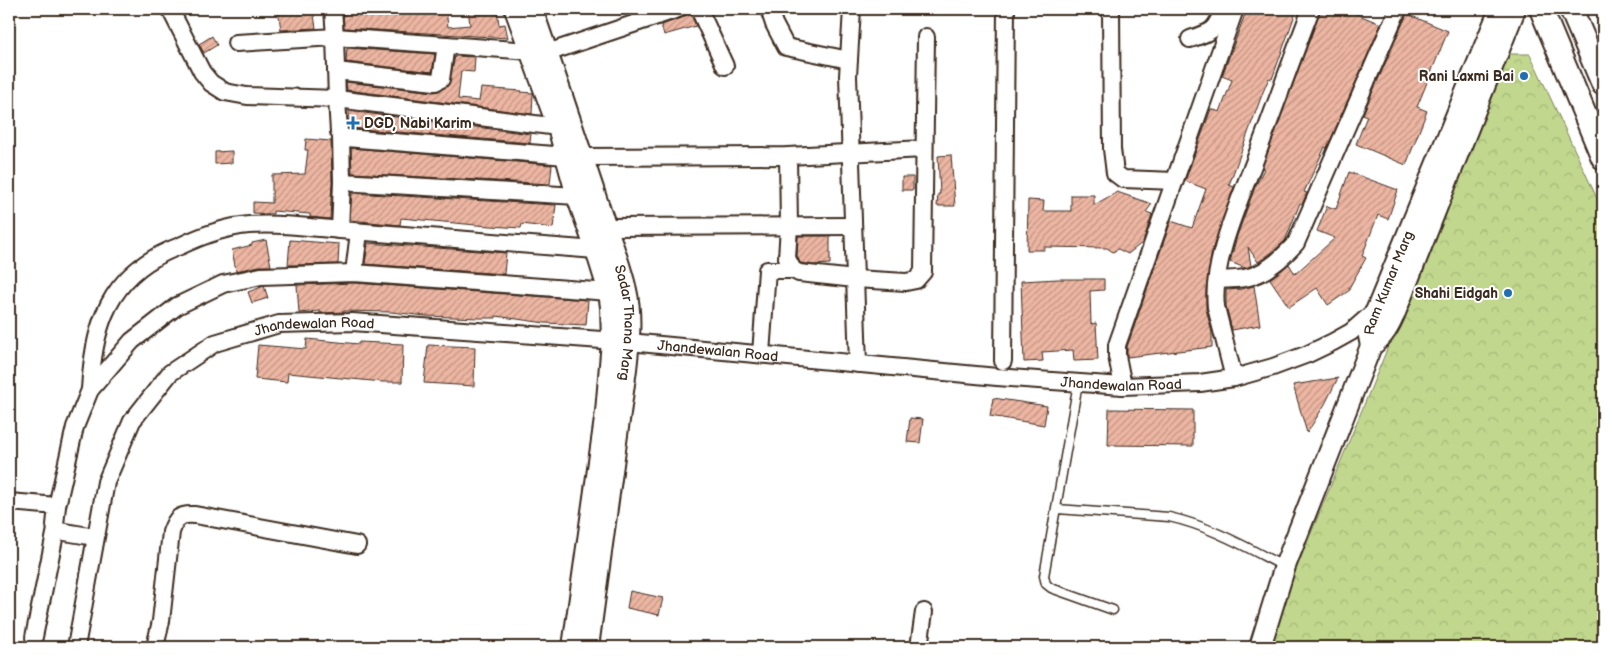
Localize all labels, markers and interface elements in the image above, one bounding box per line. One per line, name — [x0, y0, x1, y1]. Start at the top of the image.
place label: Rani Laxmi Bai — [1419, 68, 1514, 85]
marker: Rani Laxmi Bai — [1518, 70, 1530, 82]
place label: DGD, Nabi Karim — [364, 115, 472, 132]
marker: DGD, Nabi Karim — [346, 116, 360, 130]
street label: Ram Kumar Marg — [1361, 228, 1417, 336]
street label: Sadar Thana Marg — [611, 263, 637, 382]
place label: Shahi Eidgah — [1415, 285, 1498, 302]
marker: Shahi Eidgah — [1502, 287, 1514, 299]
street label: Jhandewalan Road — [252, 314, 375, 340]
street label: Jhandewalan Road — [657, 337, 779, 365]
street label: Jhandewalan Road — [1060, 374, 1182, 395]

